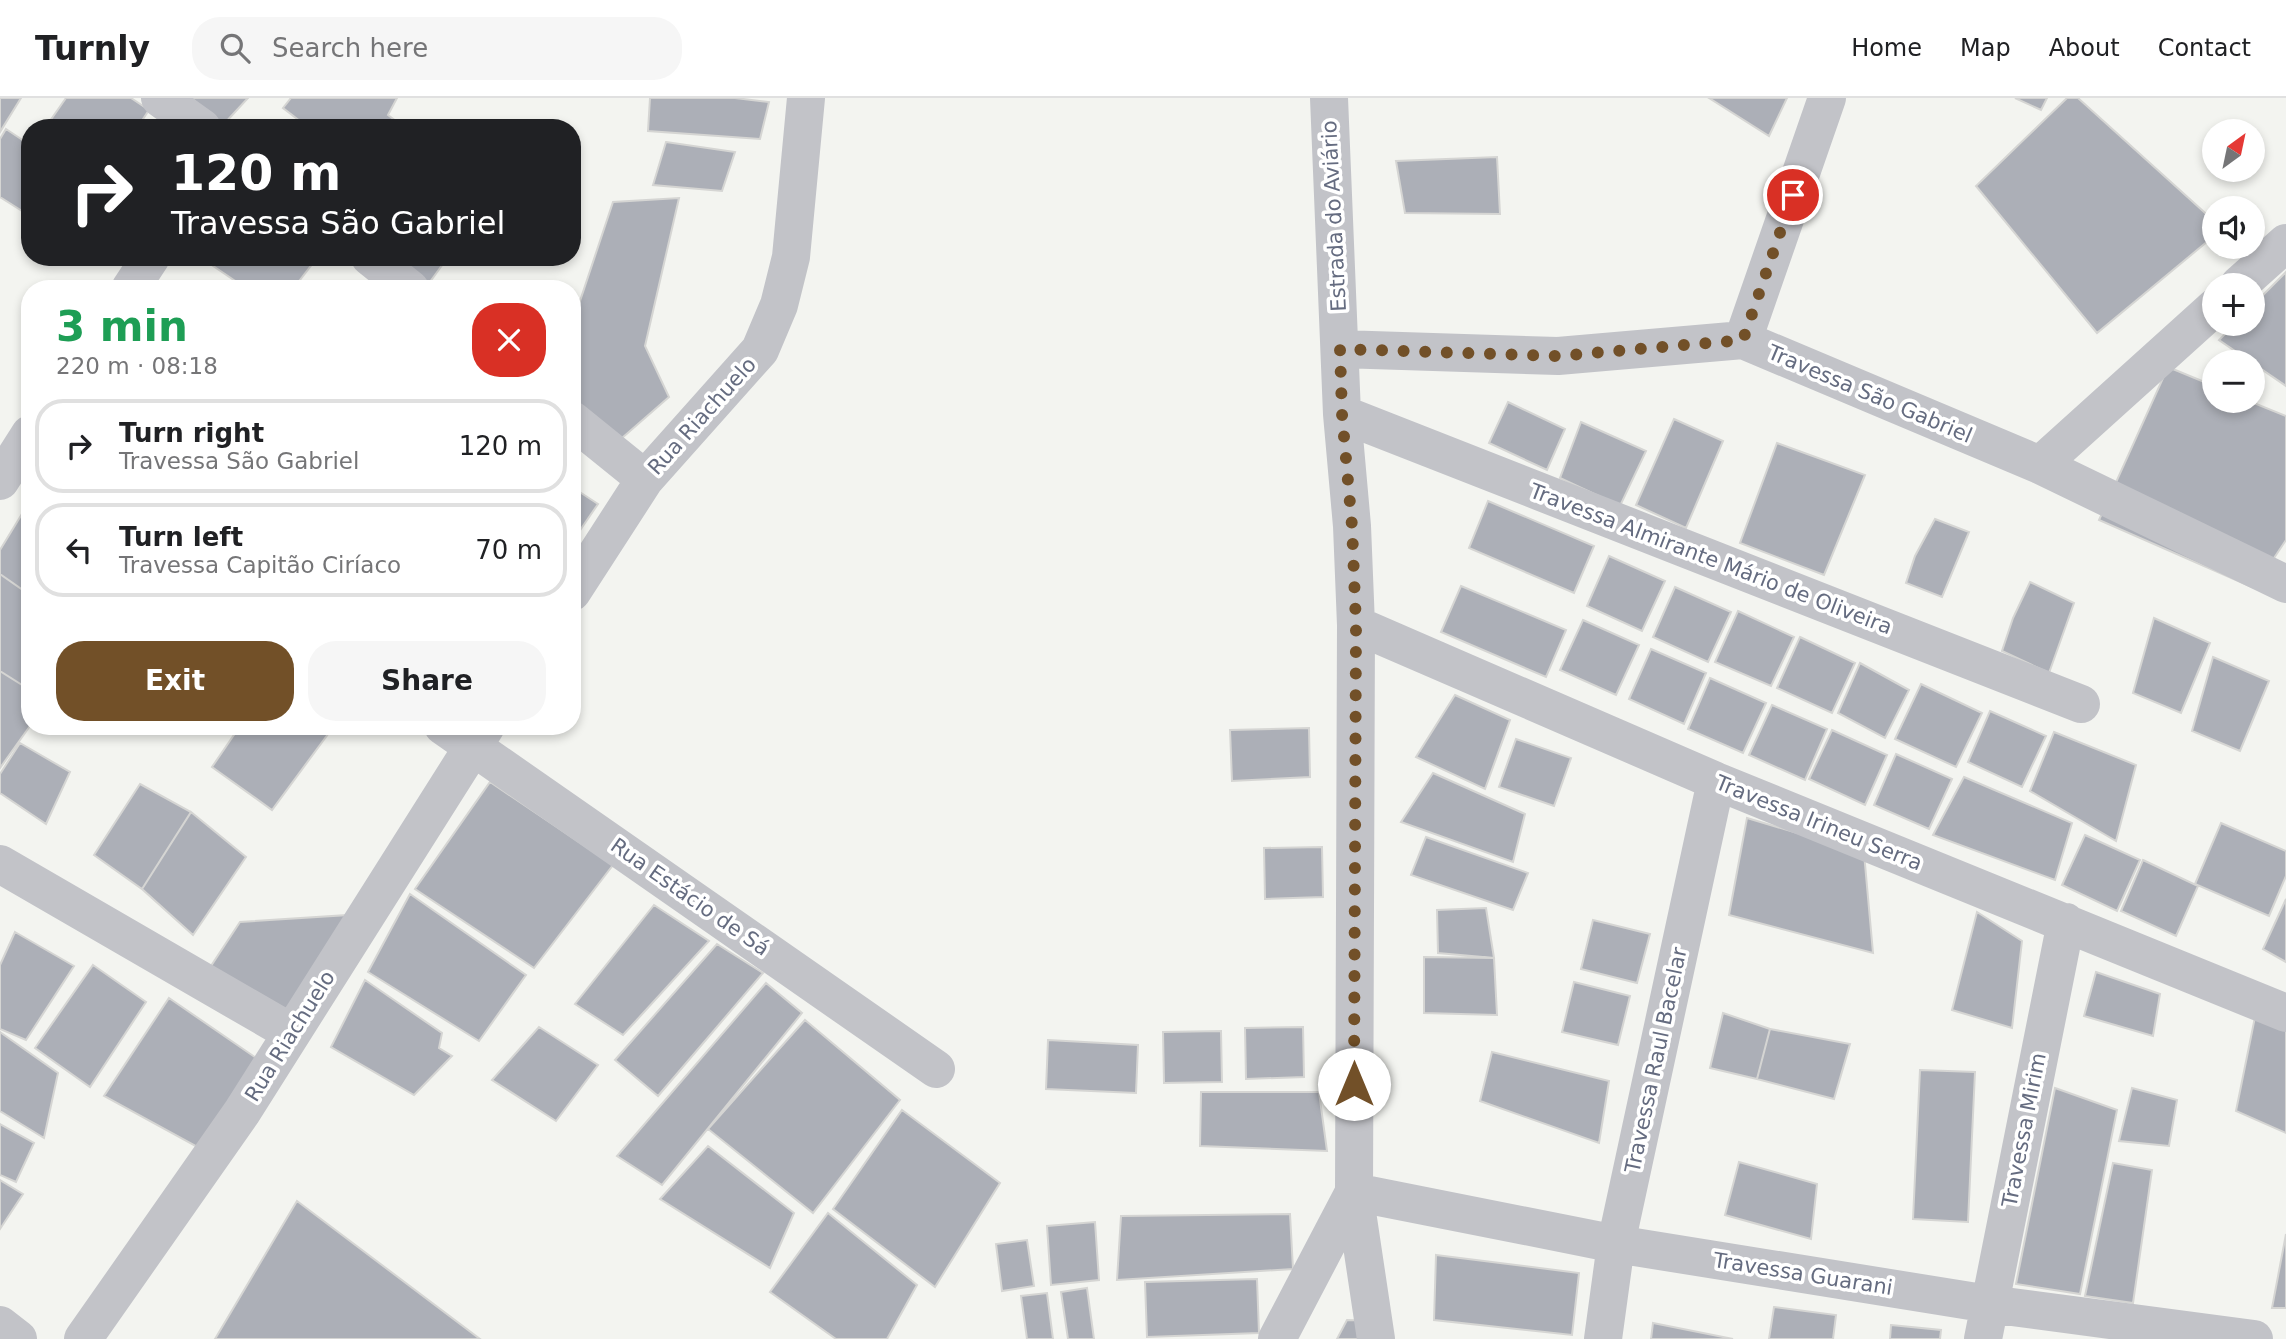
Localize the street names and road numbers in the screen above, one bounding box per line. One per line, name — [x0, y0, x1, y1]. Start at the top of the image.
street label: Estrada do Aviário — [1317, 120, 1351, 312]
street label: Travessa São Gabriel — [1763, 340, 1976, 448]
street label: Rua Riachuelo — [643, 352, 761, 480]
street label: Travessa Almirante Mário de Oliveira — [1526, 478, 1895, 639]
street label: Travessa Irineu Serra — [1711, 770, 1926, 876]
street label: Rua Estácio de Sá — [606, 833, 774, 961]
street label: Travessa Raul Bacelar — [1620, 945, 1692, 1176]
street label: Rua Riachuelo — [240, 966, 340, 1106]
street label: Travessa Mirim — [1997, 1051, 2051, 1210]
street label: Travessa Guarani — [1711, 1248, 1894, 1300]

